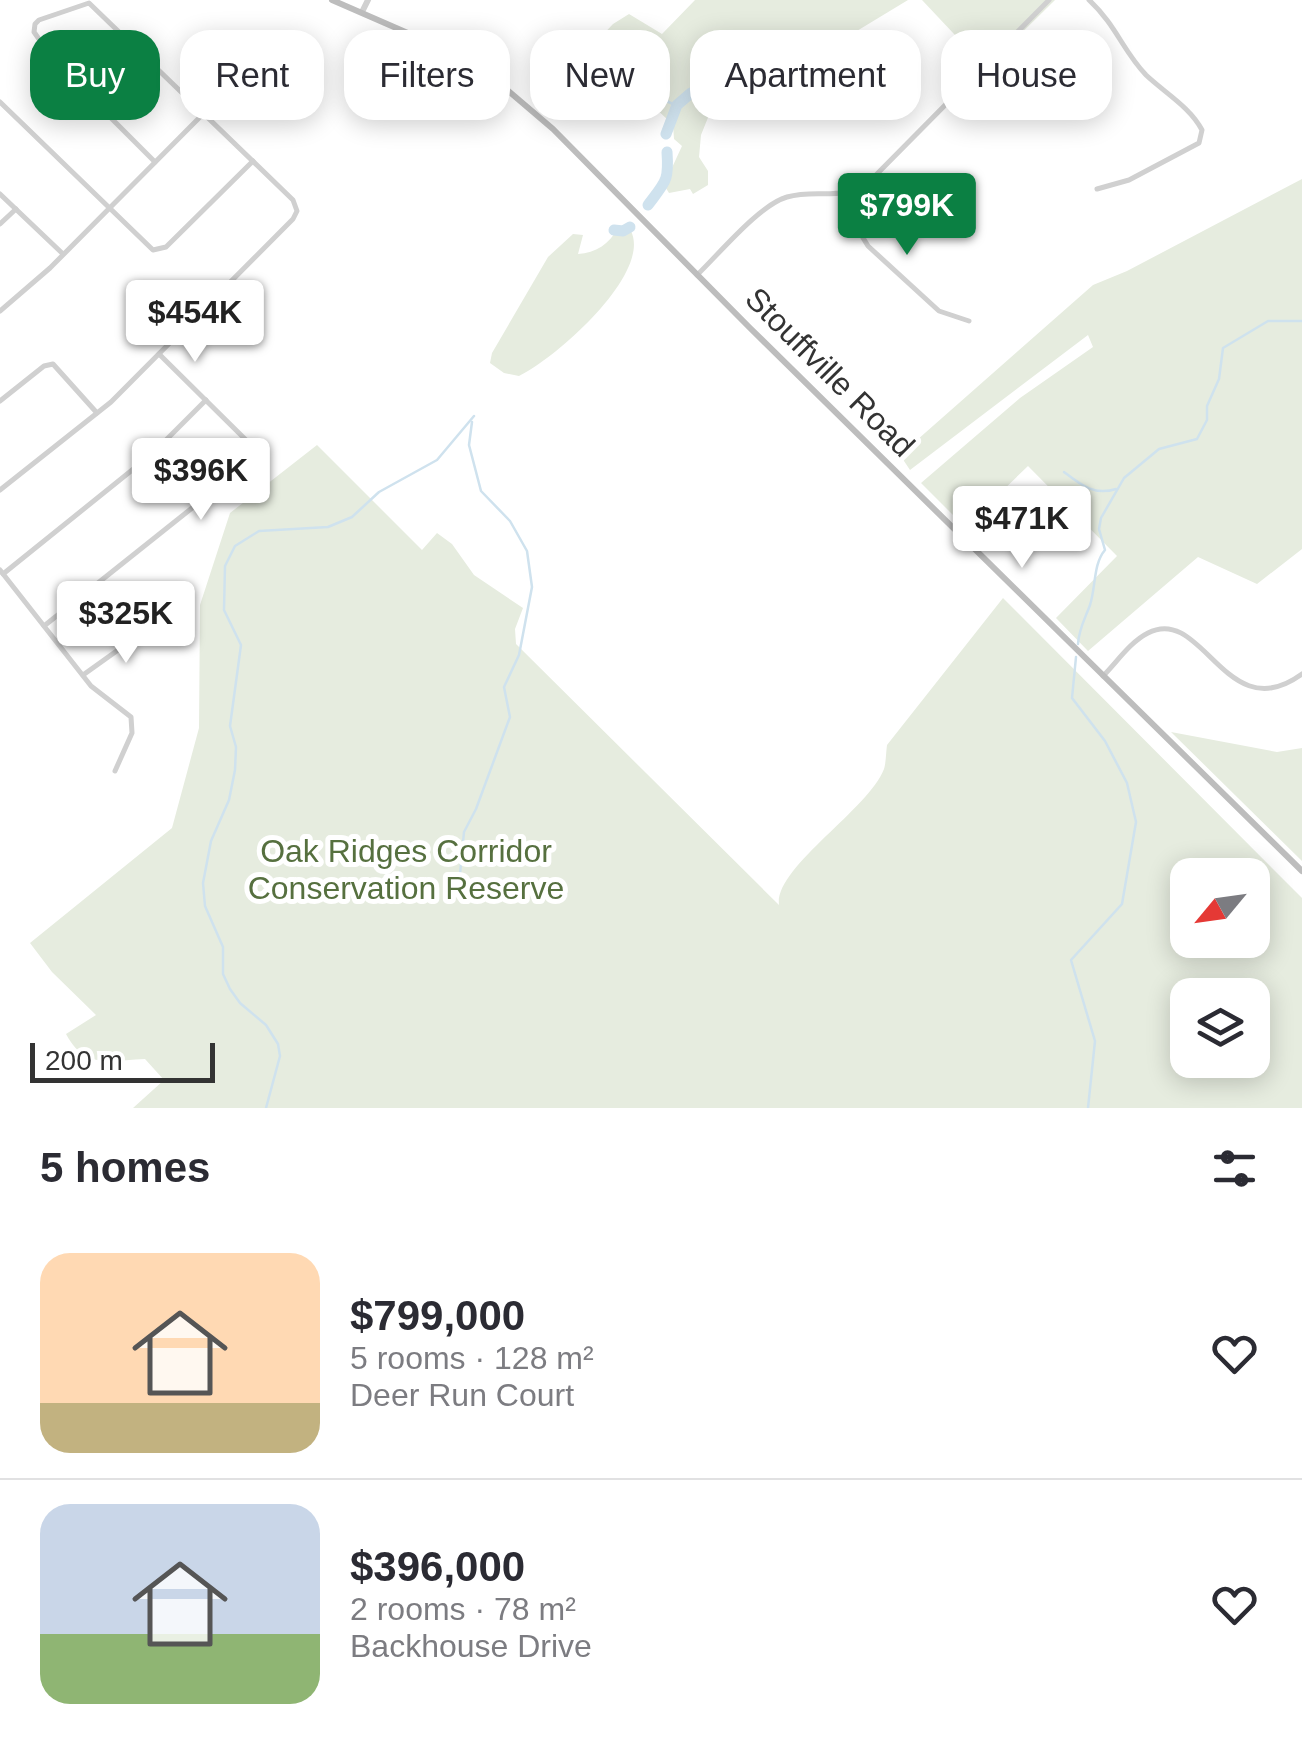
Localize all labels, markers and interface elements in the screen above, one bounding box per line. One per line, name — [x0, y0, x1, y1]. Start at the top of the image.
chip: Buy — [30, 30, 160, 120]
chip: Rent — [180, 30, 324, 120]
chip: Filters — [344, 30, 510, 120]
chip: New — [530, 30, 670, 120]
chip: Apartment — [690, 30, 921, 120]
chip: House — [941, 30, 1112, 120]
pin: $799K — [837, 173, 977, 258]
text: $799K — [860, 187, 954, 223]
pin: $454K — [125, 280, 265, 365]
street label: Stouffville Road — [738, 280, 922, 464]
text: $454K — [148, 294, 242, 330]
pin: $396K — [131, 438, 271, 523]
text: $396K — [154, 452, 248, 488]
pin: $471K — [952, 486, 1092, 571]
text: $471K — [975, 500, 1069, 536]
pin: $325K — [56, 581, 196, 666]
text: $325K — [79, 595, 173, 631]
park label: Oak Ridges Corridor Conservation Reserve — [248, 833, 564, 906]
north arrow — [1170, 858, 1270, 958]
map controls — [1170, 858, 1270, 1078]
button: layers — [1170, 978, 1270, 1078]
scale bar — [30, 1038, 215, 1082]
text: 200 m — [45, 1045, 123, 1076]
icon: filters — [1207, 1141, 1262, 1196]
text: 5 homes — [40, 1144, 210, 1191]
text: $799,000 — [350, 1292, 525, 1339]
icon: home — [120, 1293, 240, 1413]
icon: heart — [1207, 1326, 1262, 1381]
text: 5 rooms · 128 m² — [350, 1340, 594, 1376]
text: Deer Run Court — [350, 1377, 574, 1413]
text: $396,000 — [350, 1543, 525, 1590]
icon: home — [120, 1544, 240, 1664]
icon: heart — [1207, 1577, 1262, 1632]
text: 2 rooms · 78 m² — [350, 1591, 576, 1627]
text: Backhouse Drive — [350, 1628, 592, 1664]

